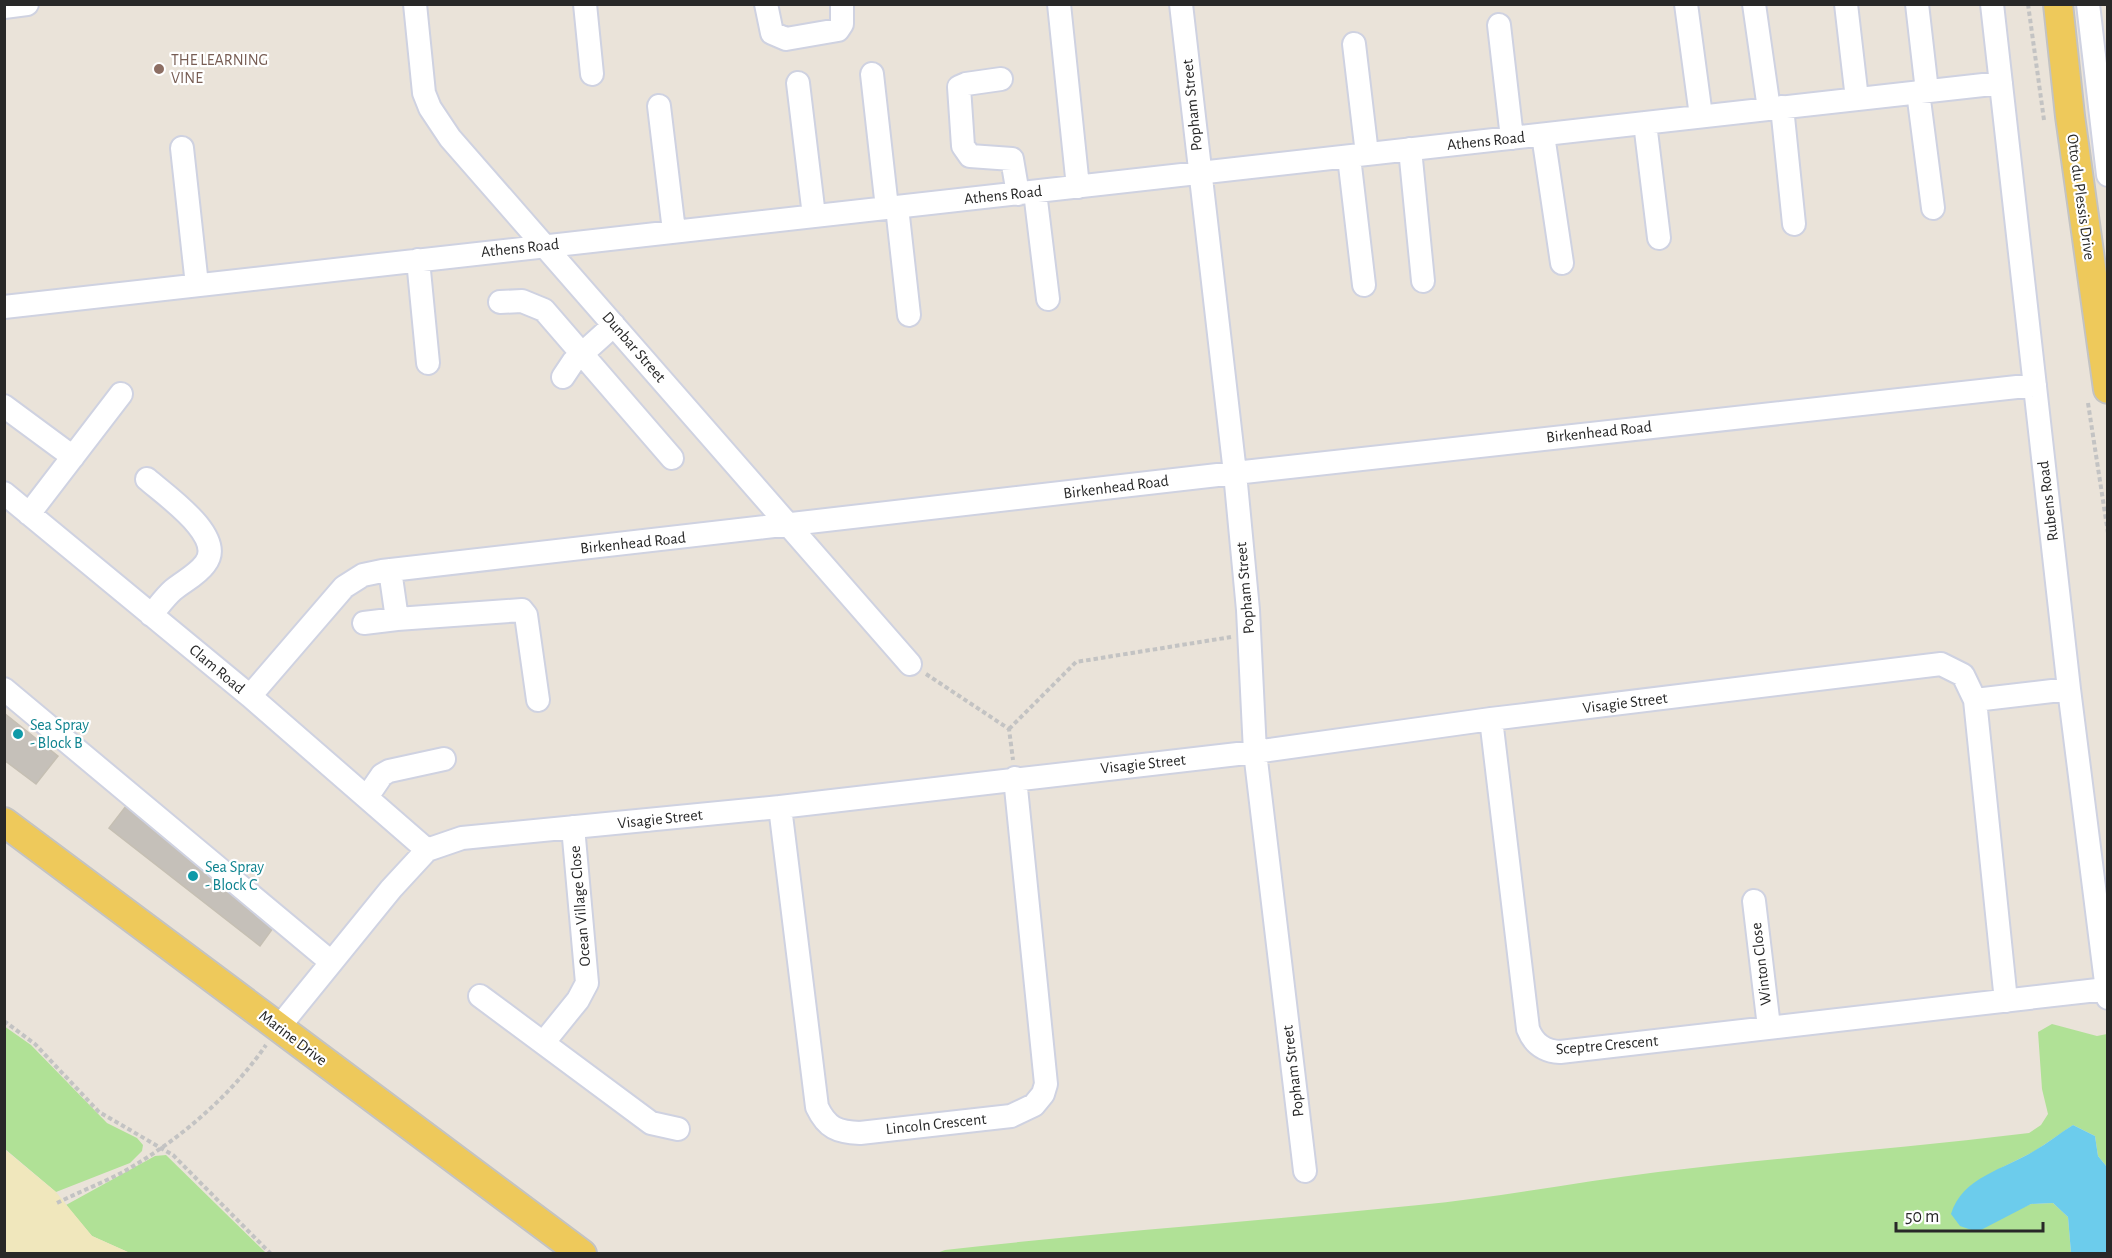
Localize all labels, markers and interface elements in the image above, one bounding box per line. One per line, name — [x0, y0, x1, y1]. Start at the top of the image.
place label: THE LEARNING VINE — [171, 52, 268, 86]
street label: Popham Street — [1179, 58, 1205, 152]
marker: THE LEARNING VINE — [152, 62, 166, 76]
street label: Athens Road — [1446, 129, 1526, 153]
street label: Otto du Plessis Drive — [2064, 133, 2098, 261]
street label: Athens Road — [963, 183, 1043, 207]
street label: Athens Road — [480, 236, 560, 260]
street label: Dunbar Street — [599, 309, 669, 385]
street label: Birkenhead Road — [1545, 418, 1653, 446]
street label: Rubens Road — [2035, 460, 2061, 542]
street label: Birkenhead Road — [1062, 473, 1170, 501]
street label: Birkenhead Road — [579, 529, 687, 557]
street label: Popham Street — [1233, 541, 1257, 635]
street label: Clam Road — [186, 641, 248, 697]
street label: Visagie Street — [1582, 690, 1668, 716]
place label: Sea Spray - Block B — [30, 717, 89, 751]
marker: Sea Spray - Block B — [11, 727, 25, 741]
street label: Visagie Street — [1100, 752, 1186, 776]
street label: Visagie Street — [617, 807, 703, 831]
street label: Ocean Village Close — [567, 845, 593, 967]
place label: Sea Spray - Block C — [205, 859, 264, 893]
marker: Sea Spray - Block C — [186, 869, 200, 883]
street label: Winton Close — [1748, 922, 1774, 1006]
street label: Marine Drive — [256, 1007, 330, 1069]
street label: Popham Street — [1279, 1024, 1307, 1118]
street label: Sceptre Crescent — [1555, 1033, 1659, 1057]
street label: Lincoln Crescent — [885, 1111, 987, 1137]
scale bar — [1896, 1195, 2043, 1233]
text: 50 m — [1905, 1208, 1939, 1226]

